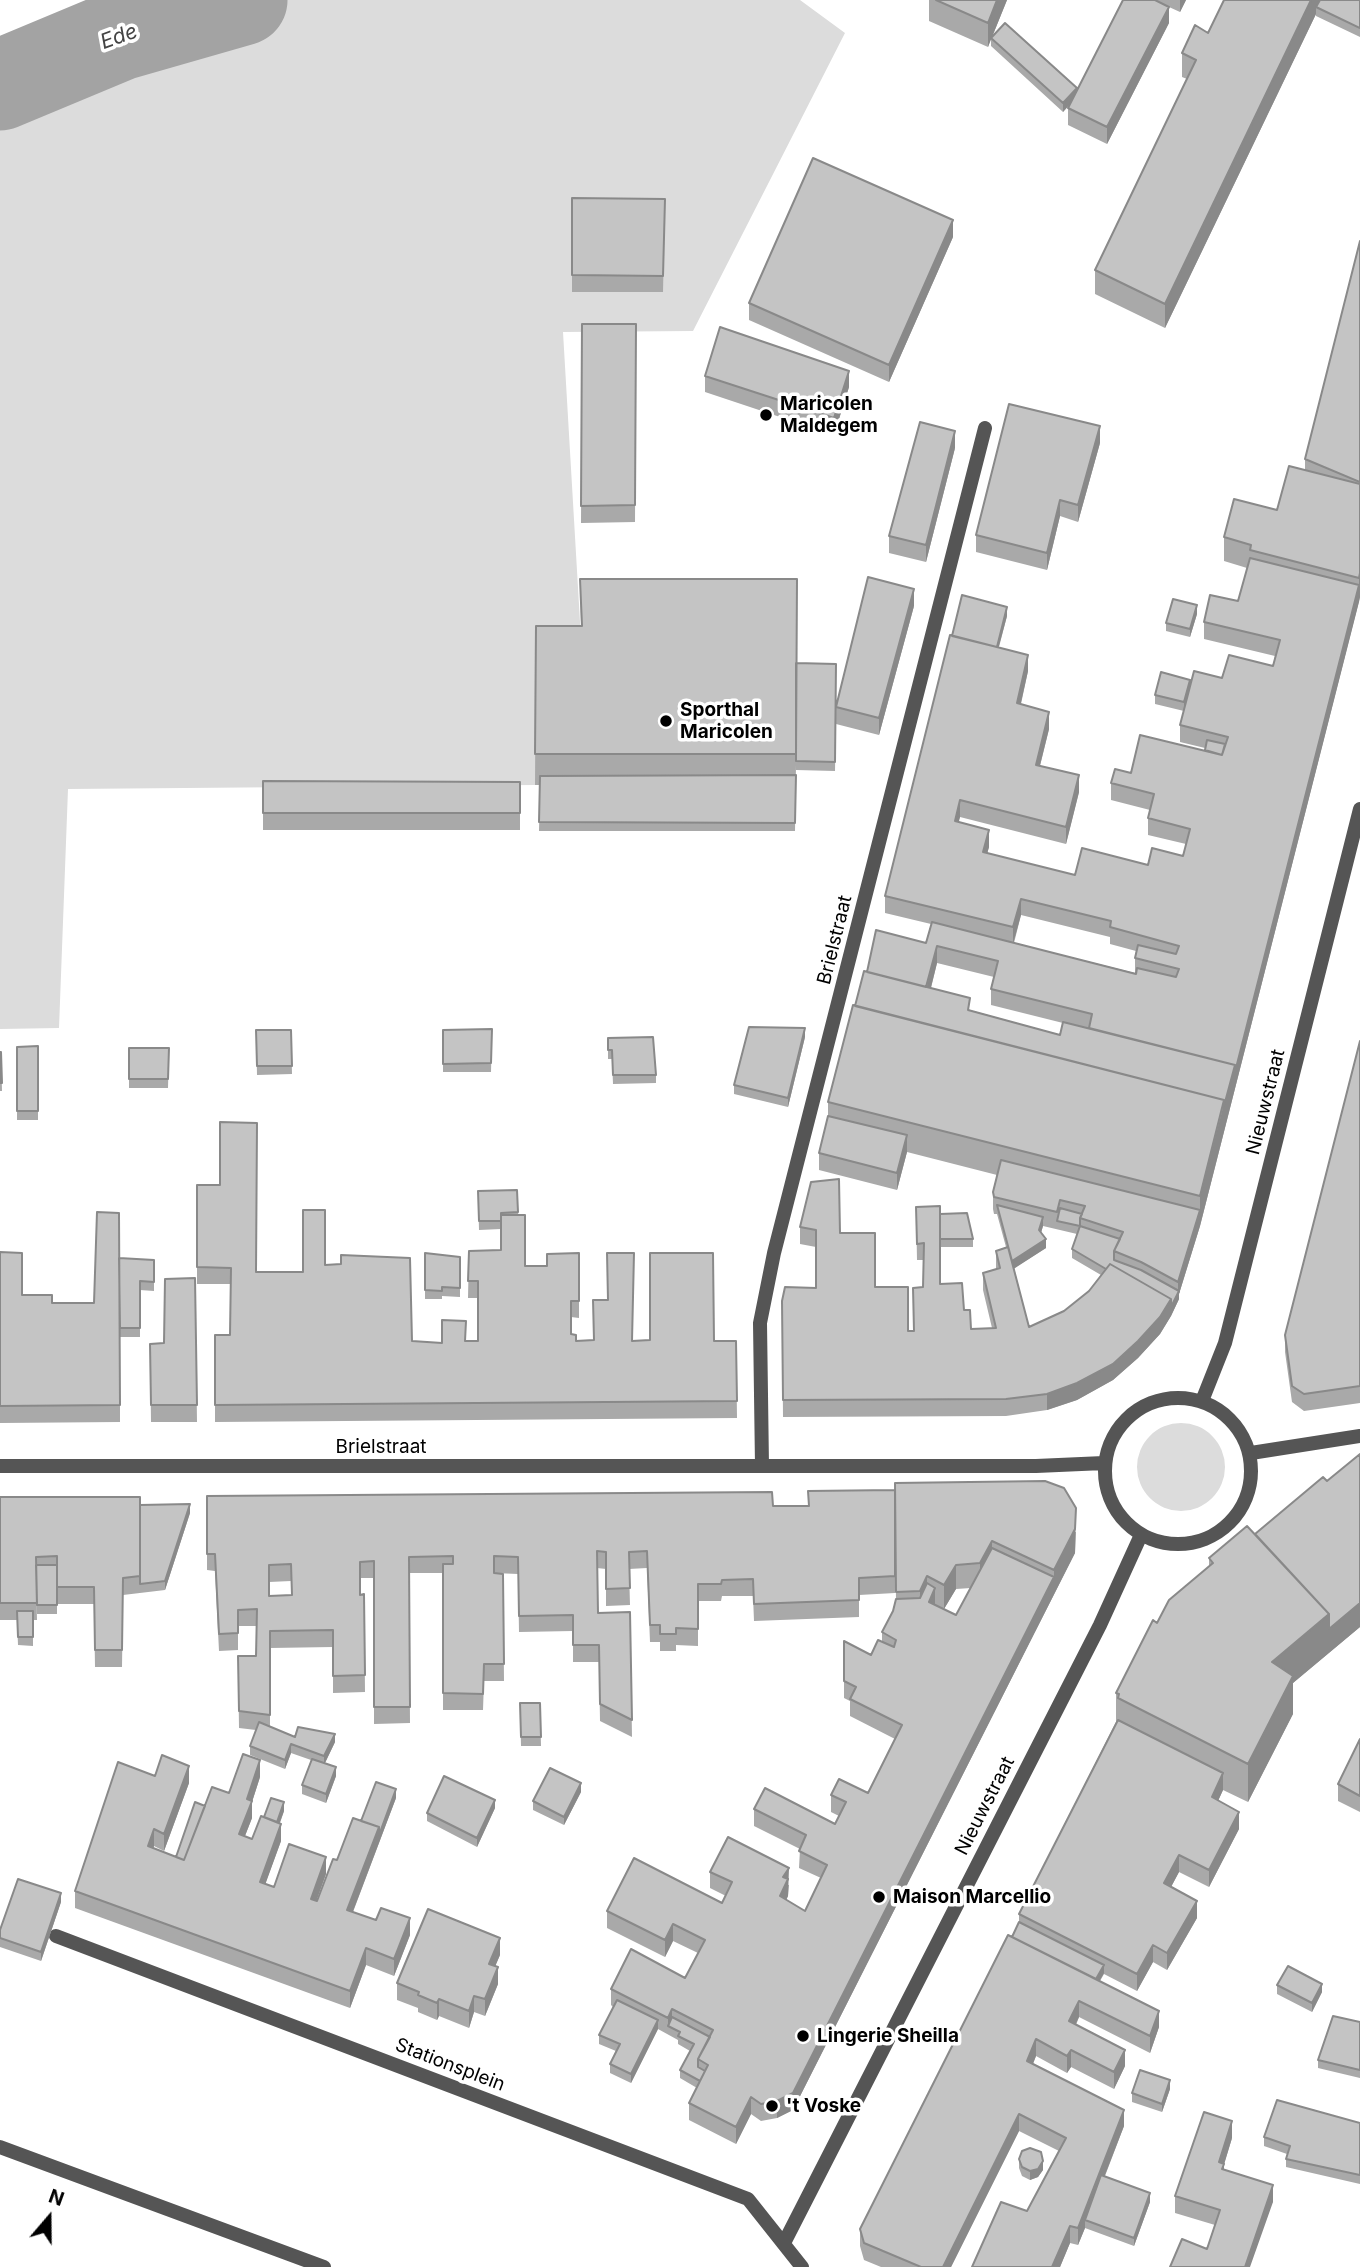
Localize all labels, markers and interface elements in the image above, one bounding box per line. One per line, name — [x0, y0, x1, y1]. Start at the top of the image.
water label: Ede — [97, 19, 141, 55]
place label: Maricolen Maldegem — [780, 393, 878, 437]
marker: Maricolen Maldegem — [758, 407, 774, 423]
place label: Sporthal Maricolen — [680, 699, 773, 743]
marker: Sporthal Maricolen — [658, 713, 674, 729]
street label: Brielstraat — [813, 893, 857, 987]
street label: Nieuwstraat — [1242, 1047, 1290, 1157]
street label: Brielstraat — [335, 1436, 427, 1458]
street label: Nieuwstraat — [950, 1753, 1020, 1859]
place label: Maison Marcellio — [893, 1886, 1051, 1908]
marker: Maison Marcellio — [871, 1889, 887, 1905]
place label: Lingerie Sheilla — [817, 2025, 959, 2047]
marker: Lingerie Sheilla — [795, 2028, 811, 2044]
street label: Stationsplein — [392, 2034, 508, 2096]
place label: 't Voske — [786, 2095, 861, 2117]
marker: 't Voske — [764, 2098, 780, 2114]
north arrow — [14, 2183, 84, 2253]
text: N — [46, 2185, 67, 2211]

